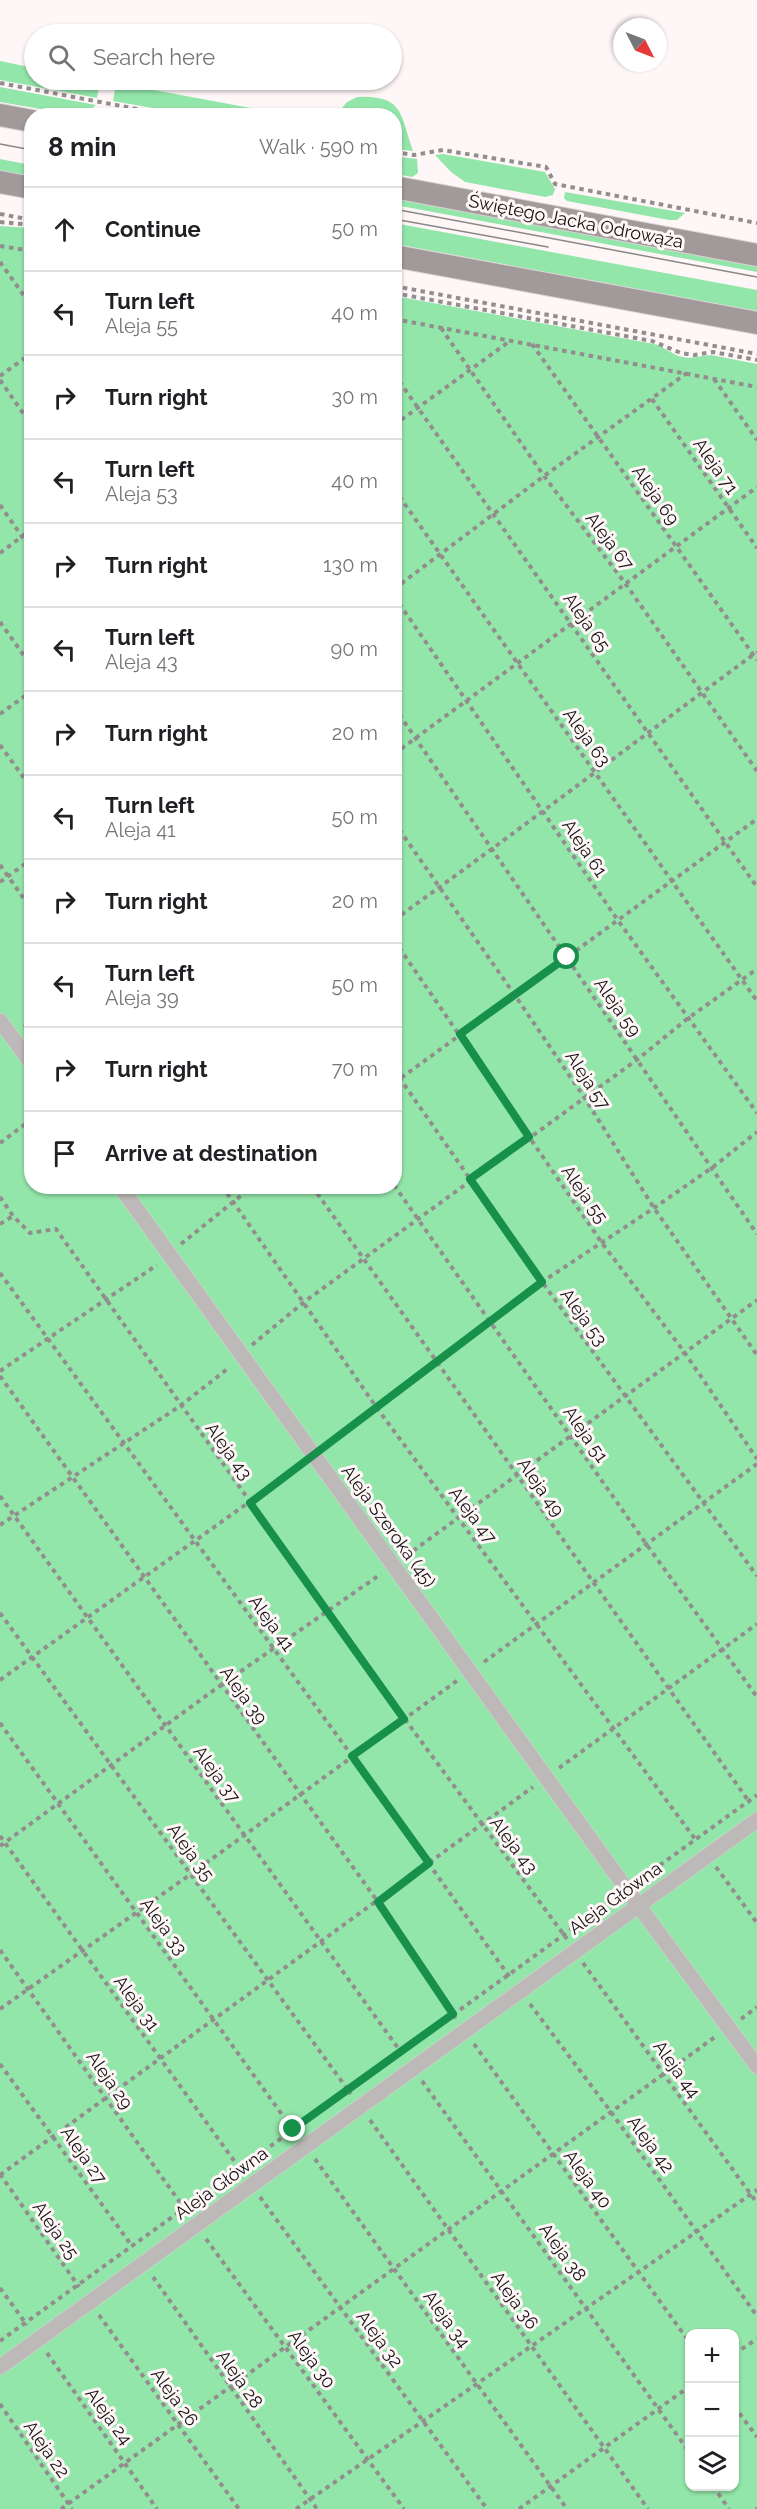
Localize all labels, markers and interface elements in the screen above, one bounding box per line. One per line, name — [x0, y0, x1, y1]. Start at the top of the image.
north arrow — [613, 18, 667, 72]
search box — [24, 24, 402, 90]
icon: search — [45, 41, 78, 74]
text: Search here — [93, 44, 215, 70]
text: 8 min — [48, 132, 116, 162]
text: Walk · 590 m — [259, 135, 378, 159]
street label: Świętego Jacka Odrowąża — [467, 189, 685, 252]
icon: ahead — [48, 213, 81, 246]
text: Continue — [105, 216, 201, 242]
text: 50 m — [331, 217, 378, 241]
text: Turn left — [105, 288, 195, 314]
icon: left — [48, 297, 81, 330]
text: 40 m — [331, 301, 378, 325]
text: Aleja 55 — [105, 314, 178, 338]
icon: right — [48, 381, 81, 414]
text: Turn right — [105, 384, 208, 410]
text: 30 m — [332, 385, 378, 409]
street label: Aleja 71 — [689, 434, 743, 498]
text: Turn left — [105, 456, 195, 482]
street label: Aleja 69 — [628, 461, 684, 529]
icon: left — [48, 465, 81, 498]
text: 40 m — [331, 469, 378, 493]
text: Aleja 53 — [105, 482, 178, 506]
street label: Aleja 67 — [582, 508, 639, 574]
icon: right — [48, 549, 81, 582]
text: Turn right — [105, 552, 208, 578]
text: 130 m — [323, 553, 378, 577]
street label: Aleja 65 — [559, 589, 615, 656]
text: Turn left — [105, 624, 195, 650]
icon: left — [48, 633, 81, 666]
text: 90 m — [331, 637, 378, 661]
text: Aleja 43 — [105, 650, 178, 674]
street label: Aleja 63 — [559, 704, 615, 770]
icon: right — [48, 717, 81, 750]
text: Turn right — [105, 720, 208, 746]
text: 20 m — [332, 721, 378, 745]
text: Turn left — [105, 792, 195, 818]
icon: left — [48, 801, 81, 834]
text: 50 m — [331, 805, 378, 829]
street label: Aleja 61 — [558, 815, 612, 881]
text: Aleja 41 — [105, 818, 176, 842]
icon: right — [48, 885, 81, 918]
text: Turn right — [105, 888, 208, 914]
text: 20 m — [332, 889, 378, 913]
route start — [553, 943, 579, 969]
text: Turn left — [105, 960, 195, 986]
icon: left — [48, 969, 81, 1002]
text: 50 m — [331, 973, 378, 997]
street label: Aleja 59 — [590, 974, 646, 1040]
text: Aleja 39 — [105, 986, 179, 1010]
street label: Aleja 57 — [561, 1047, 615, 1113]
icon: right — [48, 1053, 81, 1086]
text: Turn right — [105, 1056, 208, 1082]
text: 70 m — [332, 1057, 378, 1081]
icon: arrive — [48, 1137, 81, 1170]
text: Arrive at destination — [105, 1140, 318, 1166]
street label: Aleja 55 — [558, 1161, 613, 1227]
street label: Aleja 53 — [556, 1284, 612, 1350]
street label: Aleja 51 — [559, 1402, 613, 1466]
street label: Aleja 43 — [201, 1418, 257, 1484]
street label: Aleja 49 — [513, 1454, 569, 1520]
street label: Aleja Szeroka (45) — [338, 1461, 441, 1591]
street label: Aleja 47 — [445, 1483, 501, 1548]
street label: Aleja 41 — [245, 1591, 299, 1655]
street label: Aleja 39 — [216, 1662, 272, 1728]
street label: Aleja 37 — [189, 1741, 245, 1807]
street label: Aleja 43 — [486, 1813, 542, 1877]
street label: Aleja 35 — [163, 1819, 219, 1885]
street label: Aleja Główna — [565, 1857, 665, 1939]
street label: Aleja 33 — [136, 1893, 192, 1959]
street label: Aleja 31 — [110, 1971, 164, 2035]
street label: Aleja 44 — [649, 2036, 705, 2102]
street label: Aleja 29 — [82, 2047, 138, 2113]
street label: Aleja 42 — [623, 2111, 679, 2177]
route end — [279, 2115, 305, 2141]
street label: Aleja 27 — [57, 2122, 111, 2188]
street label: Aleja Główna — [171, 2142, 271, 2224]
street label: Aleja 40 — [560, 2146, 616, 2212]
street label: Aleja 25 — [29, 2197, 83, 2263]
street label: Aleja 38 — [535, 2219, 591, 2285]
street label: Aleja 36 — [487, 2267, 543, 2333]
street label: Aleja 34 — [419, 2286, 475, 2352]
street label: Aleja 32 — [352, 2307, 408, 2371]
street label: Aleja 30 — [284, 2326, 340, 2392]
map controls — [685, 2329, 739, 2491]
button: + — [685, 2329, 739, 2383]
street label: Aleja 28 — [212, 2346, 268, 2412]
street label: Aleja 26 — [147, 2364, 203, 2430]
street label: Aleja 24 — [81, 2383, 137, 2449]
button: − — [685, 2383, 739, 2437]
street label: Aleja 22 — [20, 2416, 74, 2482]
button: layers — [685, 2437, 739, 2491]

